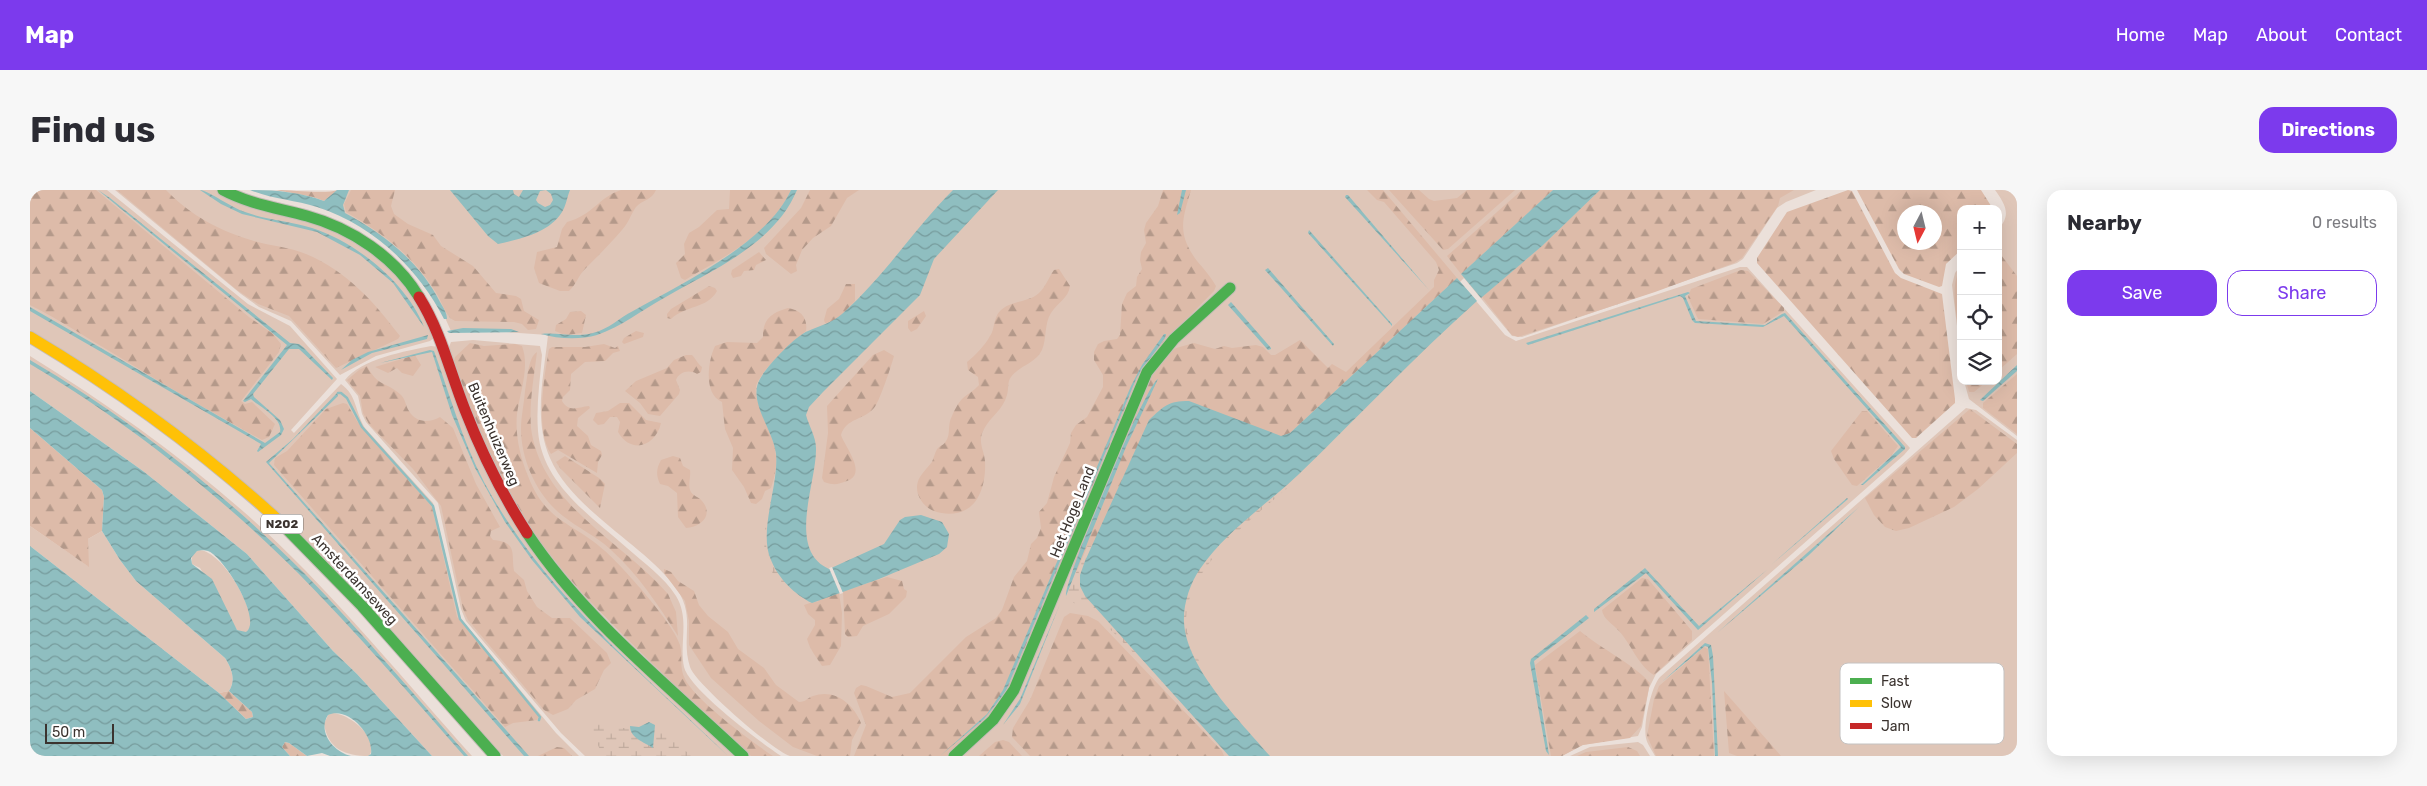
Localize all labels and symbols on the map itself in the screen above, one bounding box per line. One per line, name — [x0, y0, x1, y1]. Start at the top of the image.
north arrow — [1897, 205, 1942, 250]
street label: Buitenhuizerweg — [464, 380, 523, 488]
street label: Het Hoge Land — [1046, 464, 1098, 560]
road number: N202 — [261, 514, 303, 534]
street label: Amsterdamseweg — [308, 530, 401, 628]
legend — [1840, 663, 2004, 744]
text: Fast — [1881, 673, 1910, 690]
text: Slow — [1881, 695, 1912, 712]
text: Jam — [1881, 718, 1910, 735]
scale bar — [45, 721, 114, 744]

